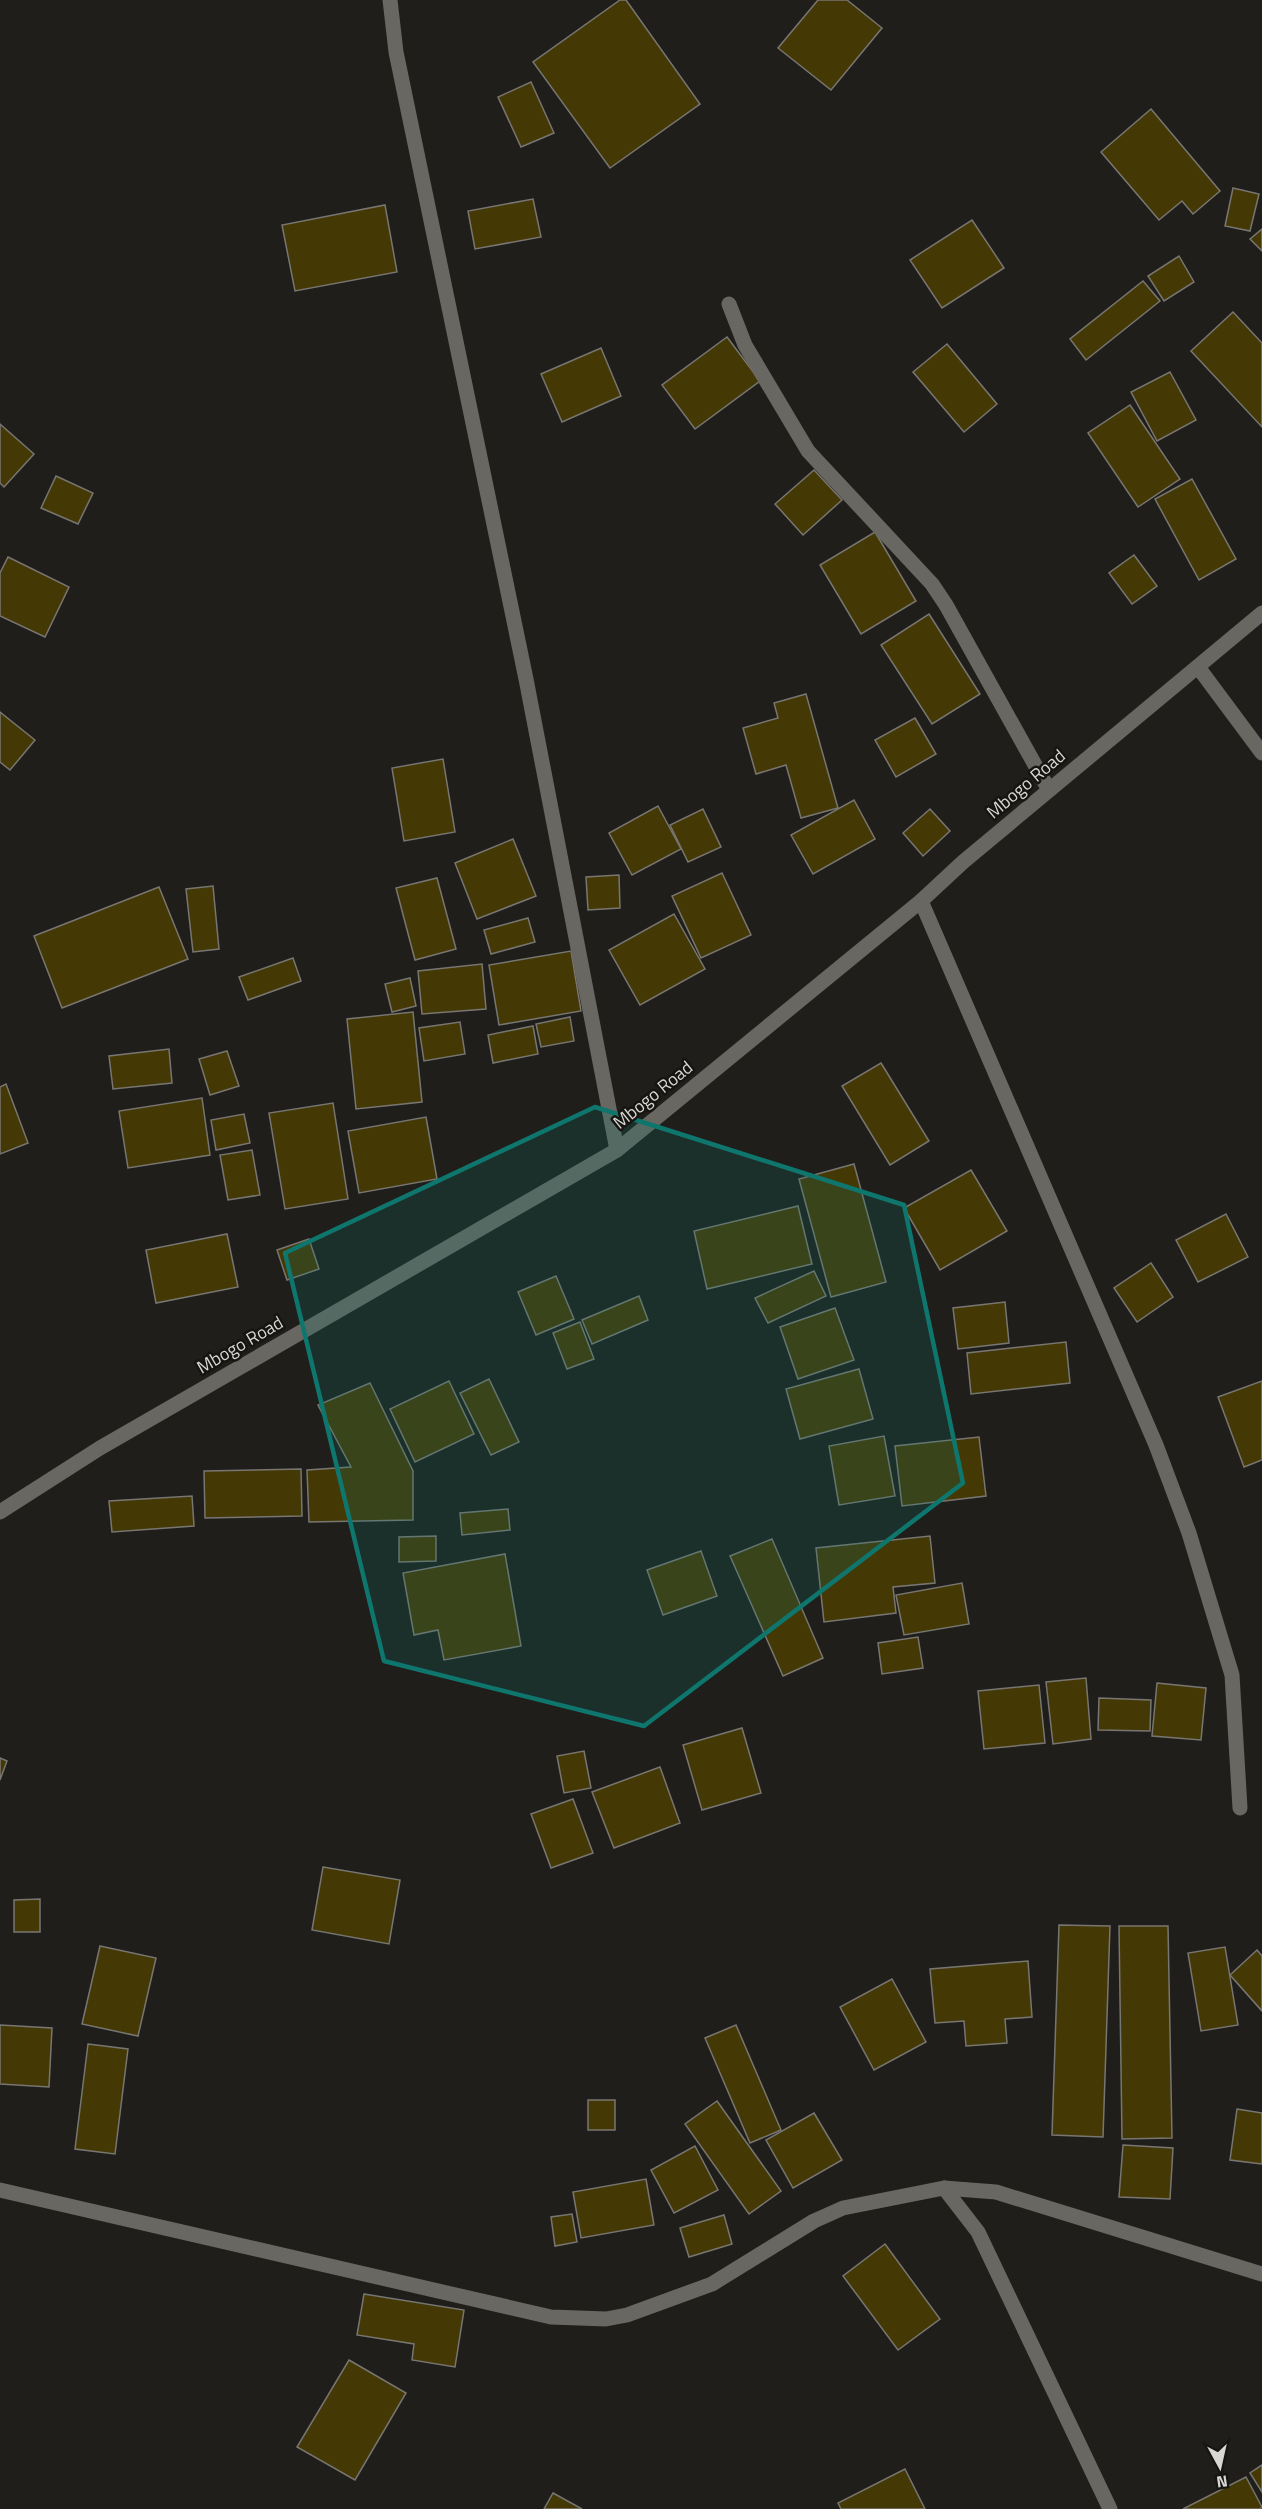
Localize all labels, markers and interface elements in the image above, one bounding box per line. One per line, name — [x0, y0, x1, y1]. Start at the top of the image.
street label: Mbogo Road — [980, 742, 1071, 825]
street label: Mbogo Road — [607, 1054, 698, 1135]
street label: Mbogo Road — [192, 1309, 288, 1380]
north arrow — [1190, 2437, 1250, 2497]
text: N — [1215, 2469, 1229, 2495]

